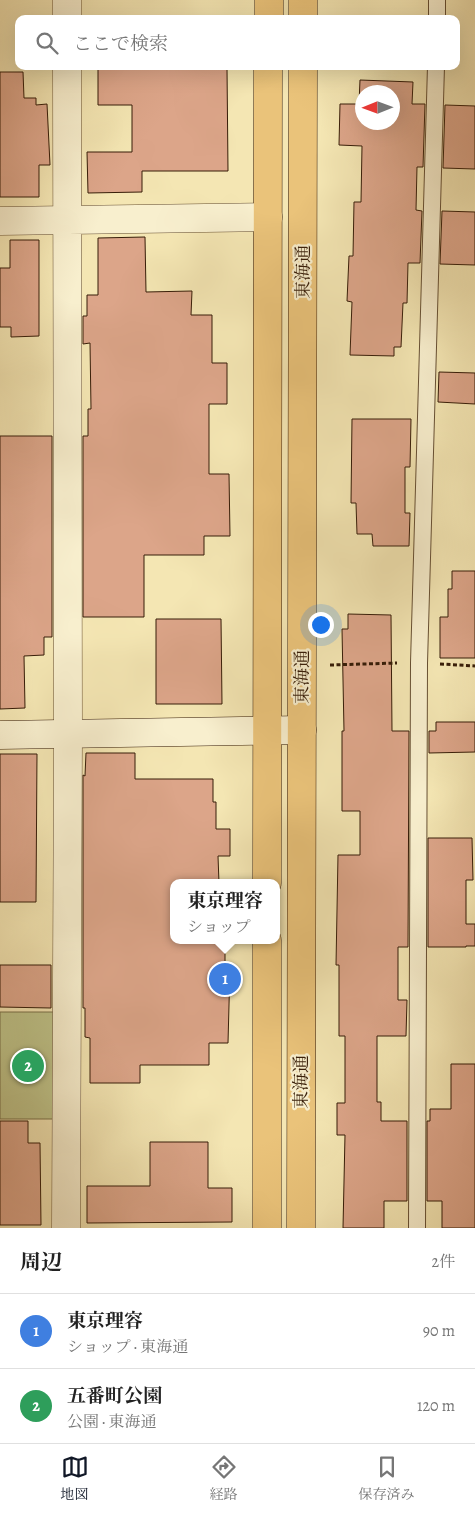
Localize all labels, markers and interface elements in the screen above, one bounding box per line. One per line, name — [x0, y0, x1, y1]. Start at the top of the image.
search box — [15, 15, 460, 70]
icon: search — [33, 29, 61, 57]
text: ここで検索 — [73, 31, 168, 57]
north arrow — [355, 85, 400, 130]
street label: 東海通 — [291, 245, 315, 299]
your location — [308, 612, 334, 638]
street label: 東海通 — [290, 650, 314, 704]
popup — [170, 879, 280, 944]
text: 東京理容 — [187, 888, 263, 914]
text: ショップ — [187, 916, 251, 938]
pin: 1 — [209, 960, 241, 998]
pin: 2 — [12, 1047, 44, 1085]
street label: 東海通 — [289, 1055, 313, 1109]
text: 周辺 — [20, 1248, 62, 1276]
text: 2件 — [431, 1251, 455, 1273]
text: 東京理容 — [67, 1308, 143, 1334]
text: 1 — [33, 1320, 39, 1342]
text: 90 m — [423, 1320, 455, 1342]
text: ショップ · 東海通 — [67, 1336, 188, 1358]
text: 五番町公園 — [67, 1383, 162, 1409]
text: 2 — [32, 1395, 40, 1417]
text: 120 m — [417, 1395, 455, 1417]
text: 公園 · 東海通 — [67, 1411, 157, 1433]
tab: 地図 — [61, 1453, 89, 1504]
tab: 経路 — [210, 1453, 238, 1504]
tab: 保存済み — [359, 1453, 415, 1504]

